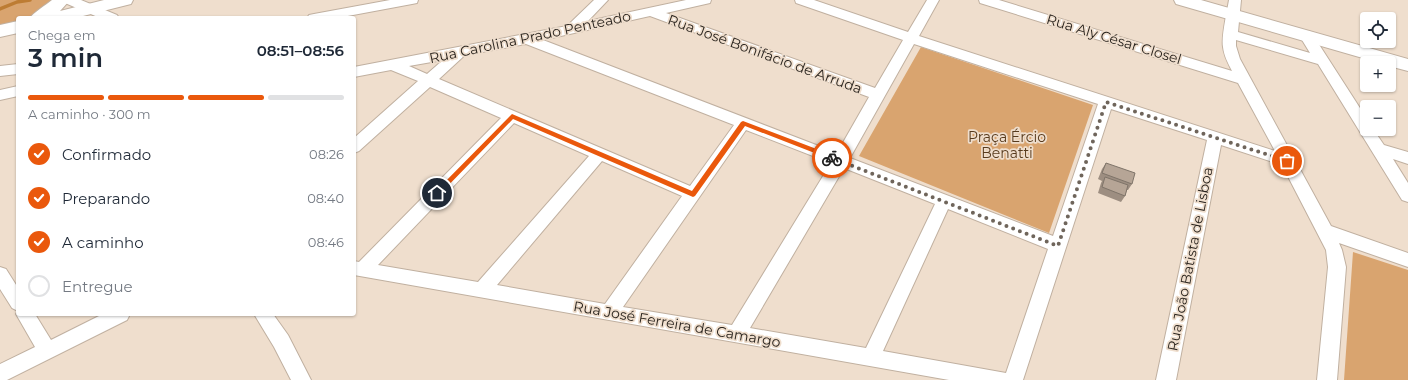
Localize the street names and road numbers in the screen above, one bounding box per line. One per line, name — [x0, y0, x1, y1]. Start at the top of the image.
street label: Rua Carolina Prado Penteado — [428, 7, 633, 67]
street label: Rua José Bonifácio de Arruda — [665, 10, 865, 98]
street label: Rua Aly César Closel — [1044, 10, 1184, 68]
street label: Rua João Batista de Lisboa — [1163, 165, 1217, 353]
street label: Rua José Ferreira de Camargo — [572, 297, 782, 351]

